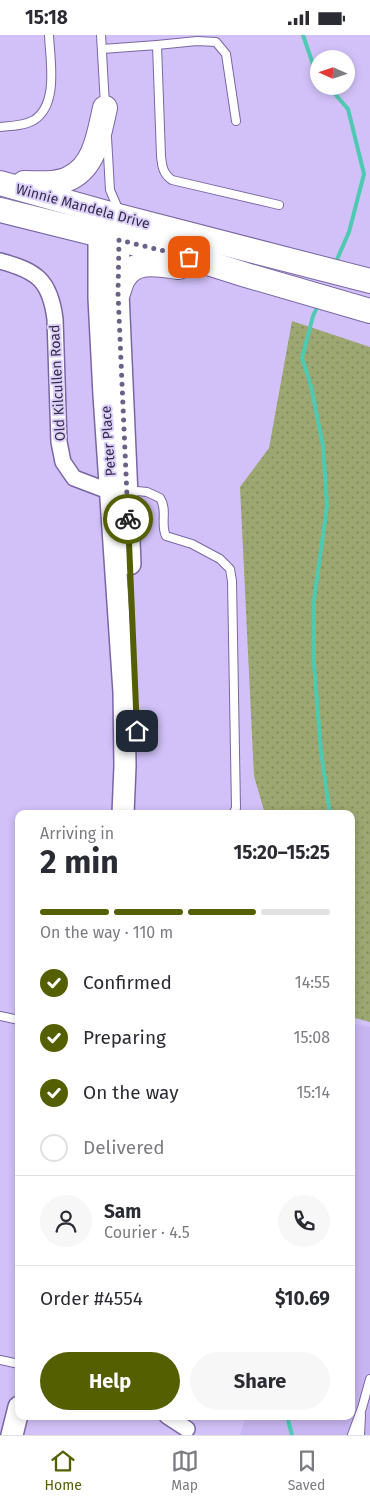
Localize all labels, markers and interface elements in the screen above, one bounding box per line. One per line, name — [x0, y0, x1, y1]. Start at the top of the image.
text: 15:18 — [25, 6, 68, 29]
north arrow — [310, 50, 355, 95]
map controls — [310, 50, 355, 95]
street label: Winnie Mandela Drive — [14, 180, 152, 233]
pin — [168, 236, 210, 278]
icon: bag — [175, 243, 203, 271]
street label: Old Kilcullen Road — [46, 324, 69, 442]
street label: Peter Place — [98, 405, 119, 477]
courier — [103, 494, 153, 544]
icon: bike — [114, 505, 142, 533]
pin — [116, 710, 158, 752]
icon: home — [123, 717, 151, 745]
text: Arriving in — [40, 824, 114, 843]
text: 15:20–15:25 — [233, 841, 330, 864]
text: 2 min — [40, 843, 119, 881]
text: On the way · 110 m — [40, 923, 173, 942]
icon: check — [40, 969, 68, 997]
text: Confirmed — [83, 971, 172, 994]
text: 14:55 — [295, 973, 330, 992]
icon: check — [40, 1024, 68, 1052]
text: Preparing — [83, 1026, 166, 1049]
text: 15:08 — [293, 1028, 330, 1047]
icon: check — [40, 1079, 68, 1107]
text: On the way — [83, 1081, 179, 1104]
text: 15:14 — [296, 1083, 330, 1102]
text: Delivered — [83, 1136, 165, 1159]
button: person — [40, 1195, 92, 1247]
button: phone — [278, 1195, 330, 1247]
text: Sam — [104, 1200, 141, 1223]
text: Courier · 4.5 — [104, 1223, 190, 1242]
text: Order #4554 — [40, 1287, 143, 1310]
text: $10.69 — [275, 1287, 330, 1310]
button: Help — [40, 1352, 180, 1410]
button: Share — [190, 1352, 330, 1410]
tab: Home — [44, 1447, 82, 1494]
tab: Map — [171, 1447, 199, 1494]
tab: Saved — [288, 1447, 326, 1494]

